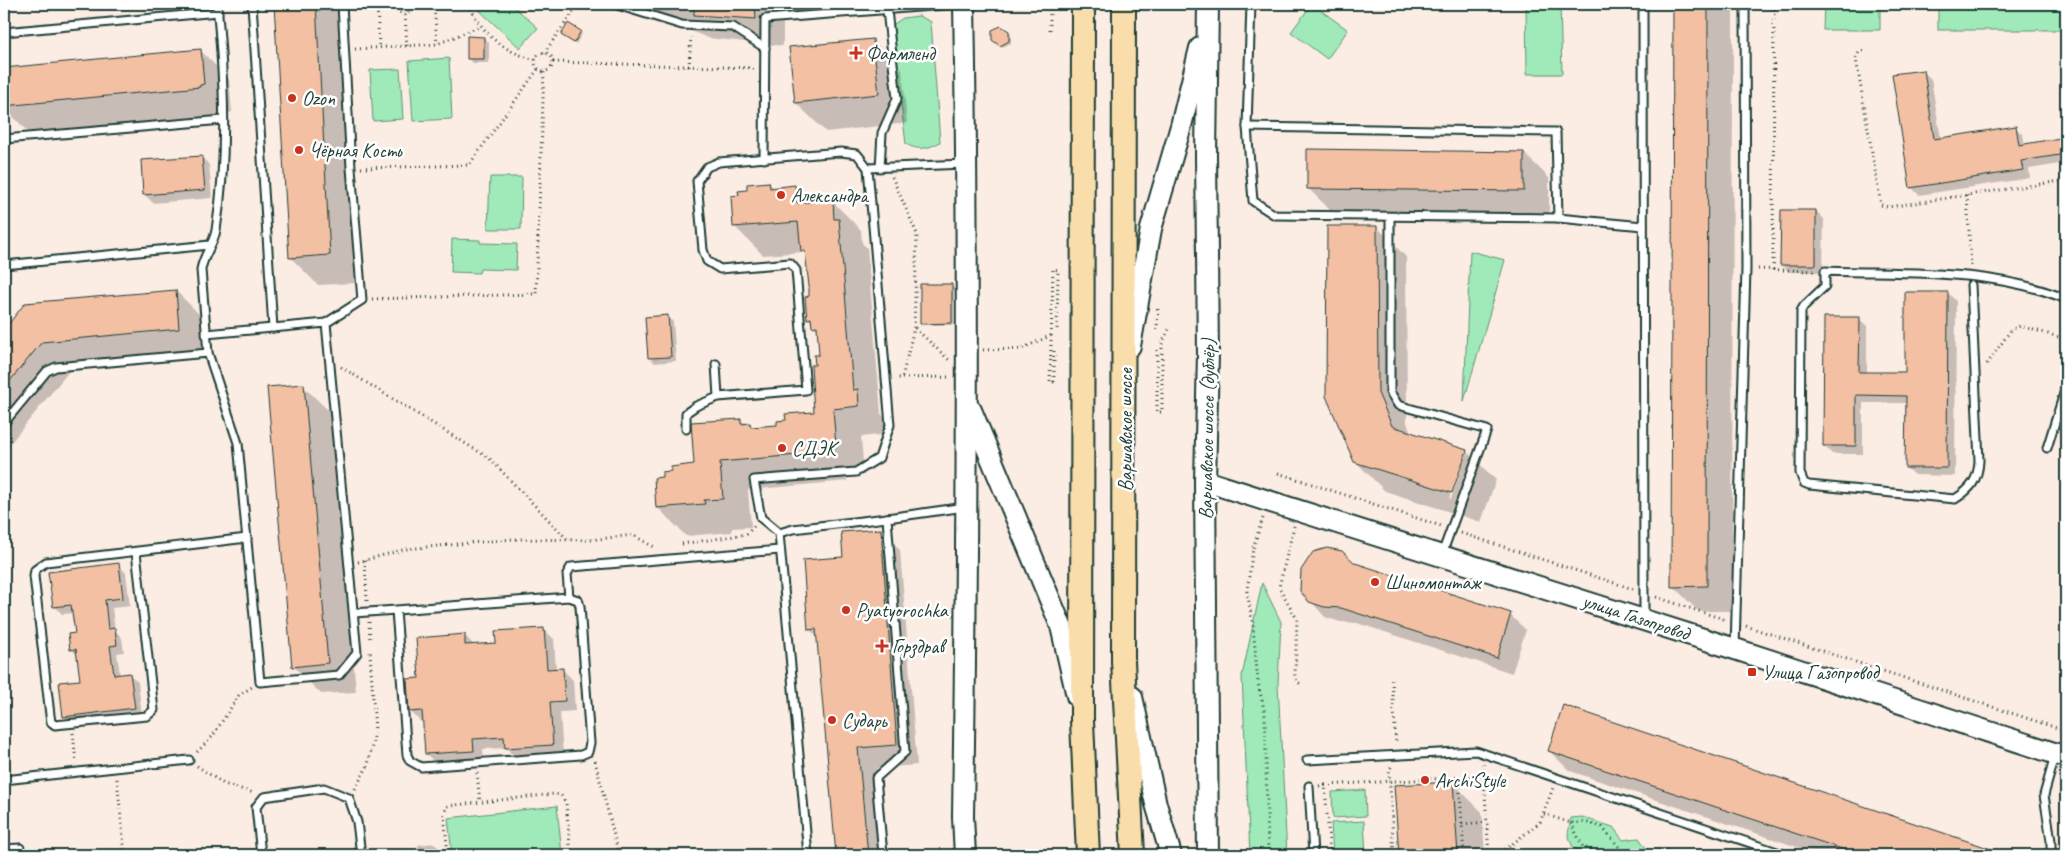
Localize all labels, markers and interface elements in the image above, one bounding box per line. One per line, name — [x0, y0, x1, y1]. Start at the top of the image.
place label: Фармленд — [866, 41, 936, 66]
marker: Фармленд — [850, 47, 862, 59]
place label: Ozon — [302, 86, 336, 111]
marker: Ozon — [286, 92, 298, 104]
place label: Чёрная Кость — [309, 138, 403, 163]
marker: Чёрная Кость — [293, 144, 305, 156]
place label: Александра — [791, 183, 870, 208]
marker: Александра — [775, 189, 787, 201]
street label: Варшавское шоссе (дублёр) — [1193, 337, 1221, 520]
street label: Варшавское шоссе — [1113, 367, 1138, 491]
place label: СДЭК — [792, 436, 840, 461]
marker: СДЭК — [776, 442, 788, 454]
place label: Шиномонтаж — [1385, 570, 1482, 595]
marker: Шиномонтаж — [1369, 576, 1381, 588]
street label: улица Газопровод — [1578, 588, 1695, 647]
place label: Pyatyorochka — [856, 598, 949, 623]
marker: Pyatyorochka — [840, 604, 852, 616]
place label: Горздрав — [892, 634, 947, 659]
marker: Горздрав — [876, 640, 888, 652]
place label: Улица Газопровод — [1762, 660, 1880, 685]
marker: Улица Газопровод — [1746, 666, 1758, 678]
place label: Сударь — [842, 708, 888, 733]
marker: Сударь — [826, 714, 838, 726]
place label: ArchiStyle — [1435, 768, 1507, 793]
marker: ArchiStyle — [1419, 774, 1431, 786]

